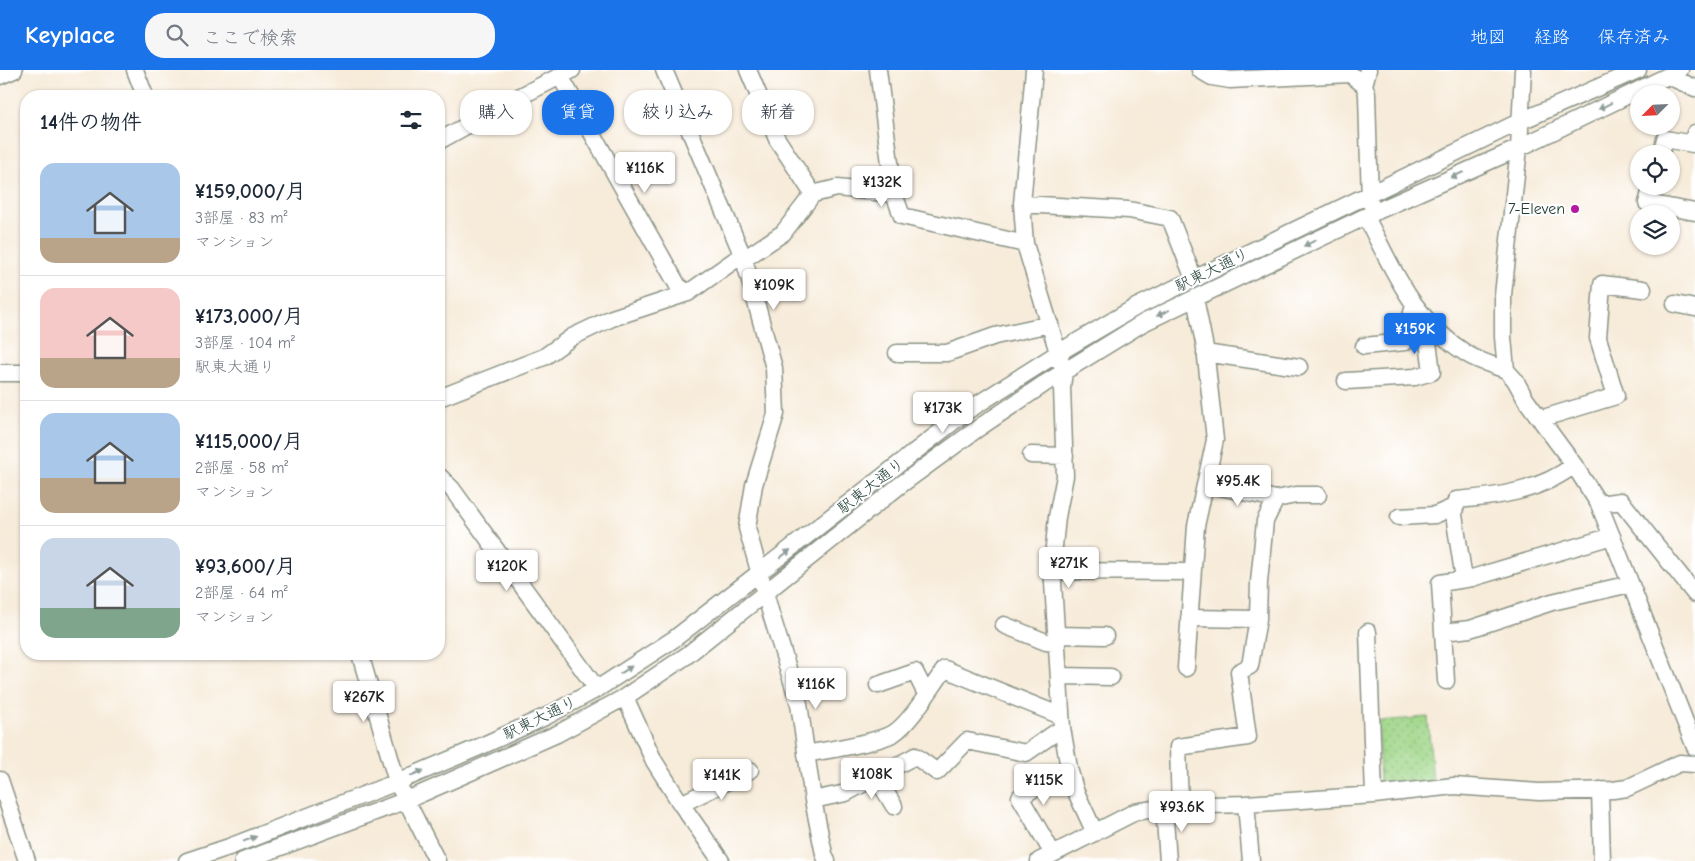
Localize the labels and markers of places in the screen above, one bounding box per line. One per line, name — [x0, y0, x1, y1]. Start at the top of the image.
pin: ¥116K — [610, 152, 680, 194]
pin: ¥132K — [847, 166, 917, 208]
place label: 7-Eleven — [1508, 200, 1565, 218]
marker: 7-Eleven — [1569, 203, 1581, 215]
pin: ¥109K — [739, 268, 809, 311]
pin: ¥159K — [1380, 312, 1450, 355]
pin: ¥173K — [908, 392, 978, 434]
pin: ¥95.4K — [1197, 464, 1279, 507]
pin: ¥271K — [1034, 546, 1104, 589]
pin: ¥120K — [472, 550, 542, 592]
pin: ¥116K — [781, 668, 851, 710]
pin: ¥267K — [329, 680, 399, 723]
pin: ¥141K — [687, 758, 757, 801]
pin: ¥108K — [837, 758, 907, 800]
pin: ¥115K — [1009, 764, 1079, 806]
pin: ¥93.6K — [1141, 790, 1223, 833]

